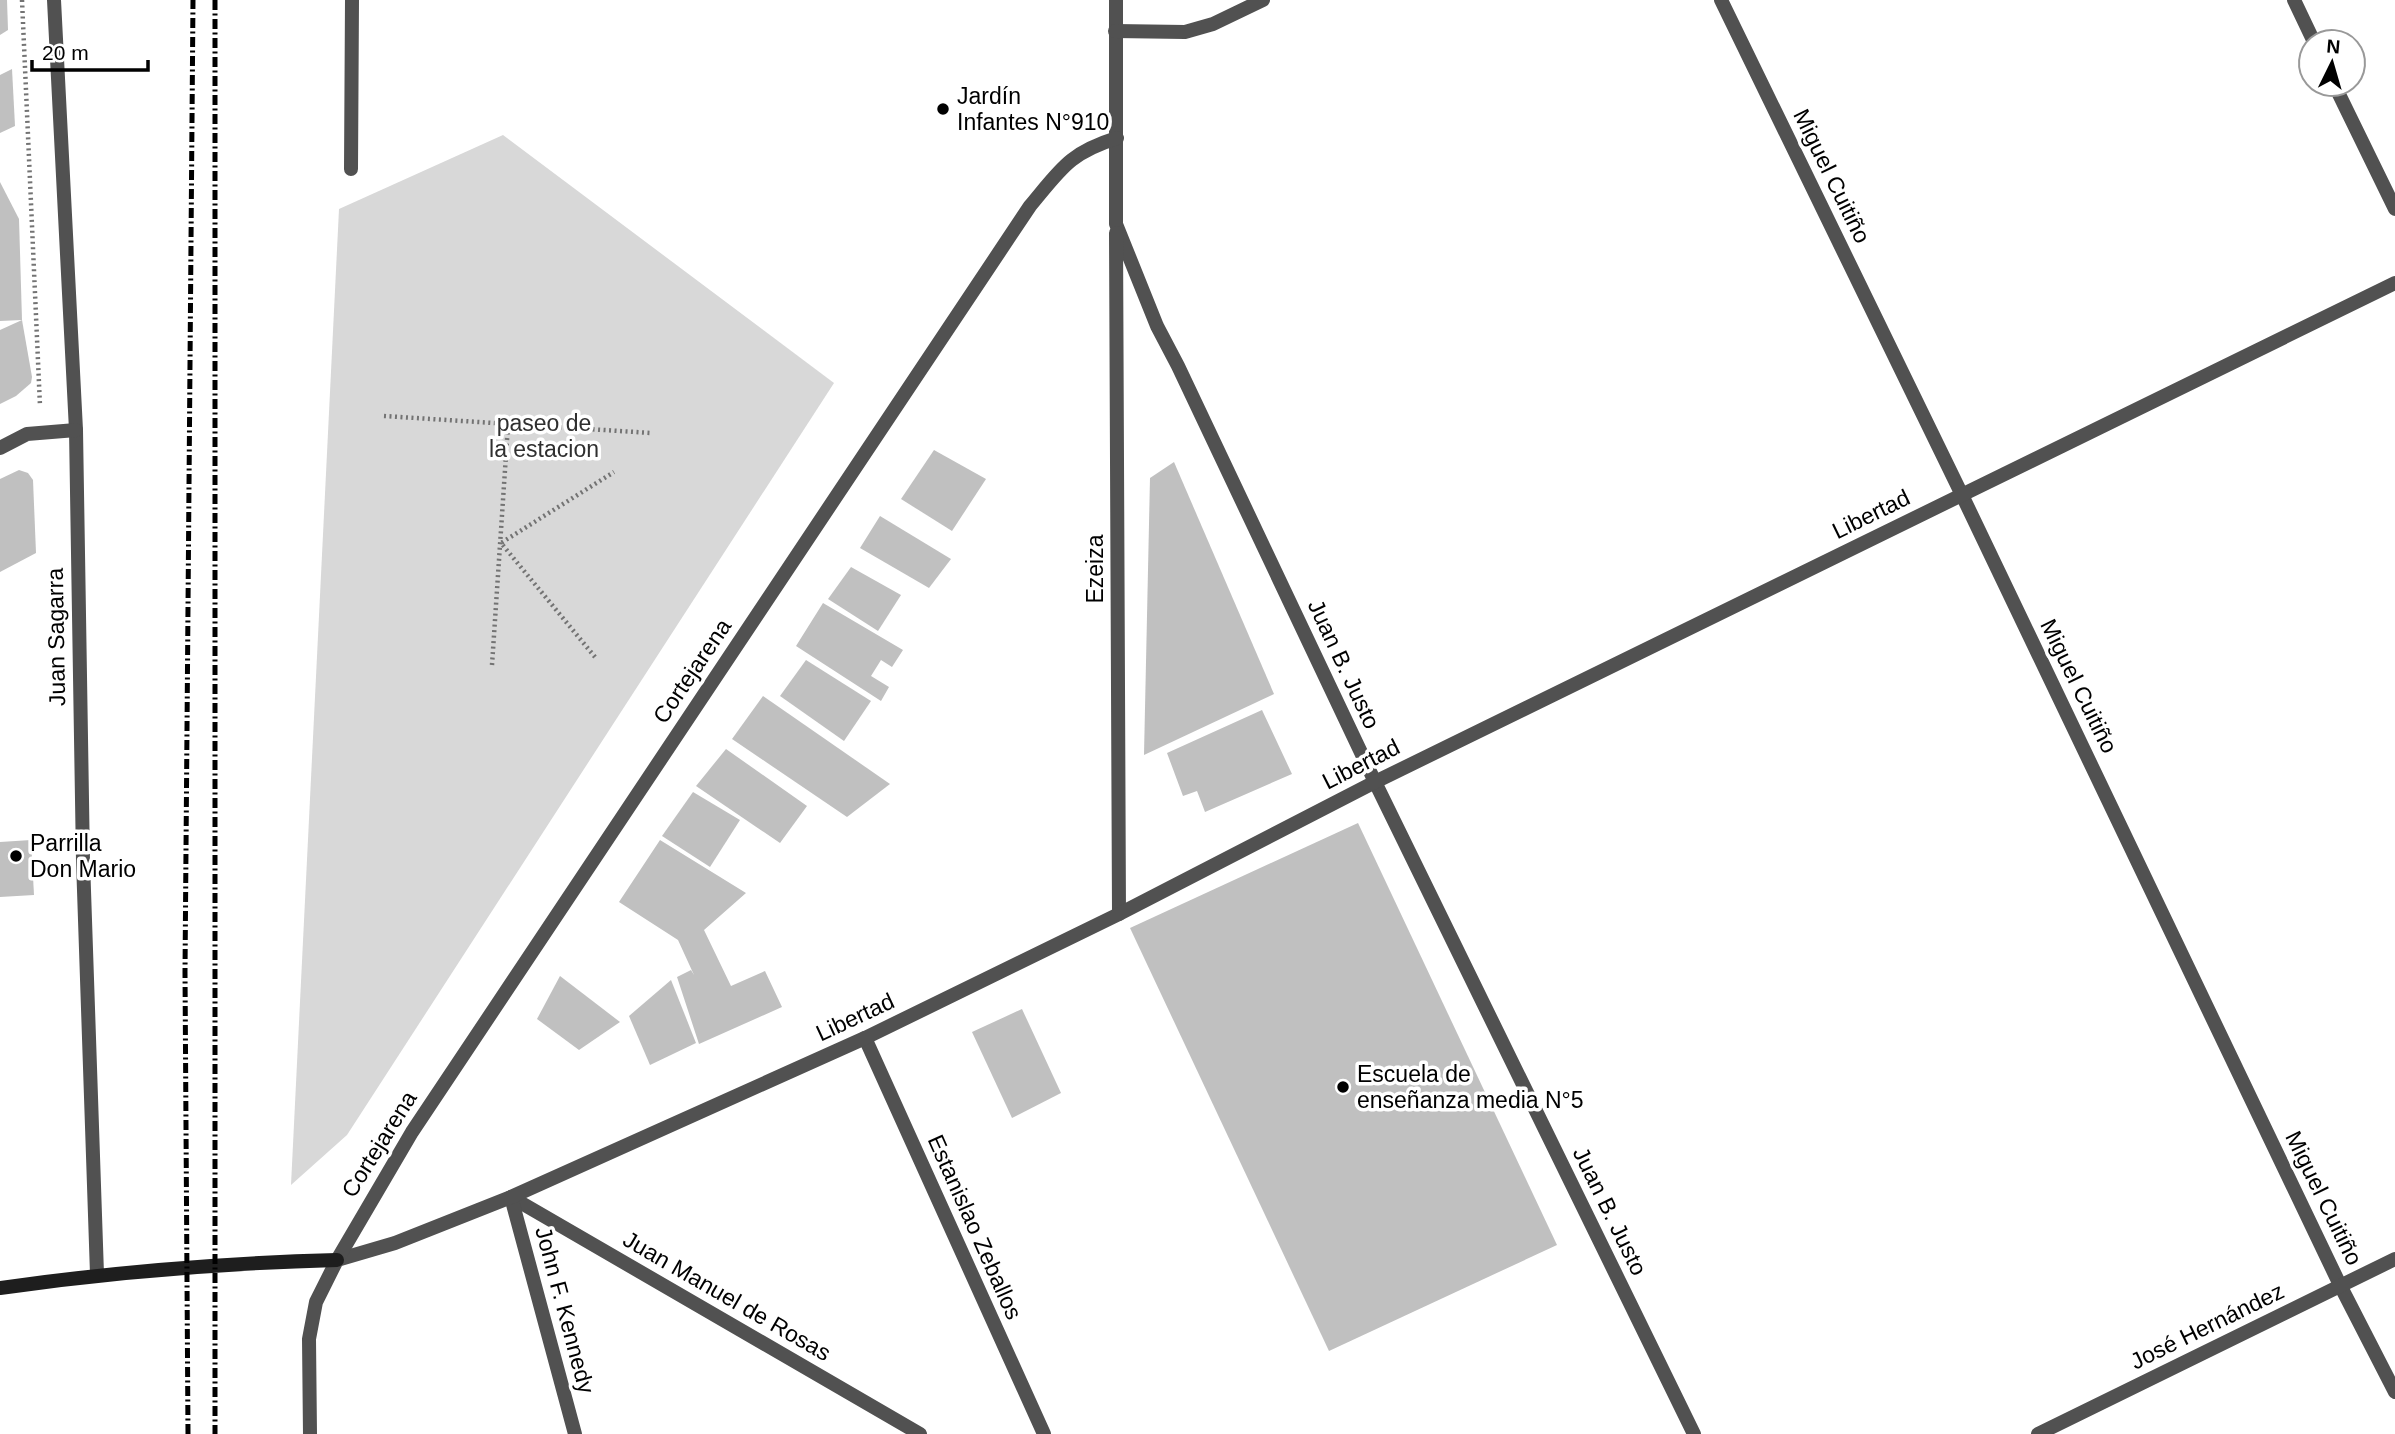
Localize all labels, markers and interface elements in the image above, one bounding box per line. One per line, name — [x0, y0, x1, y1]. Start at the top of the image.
scale bar — [32, 28, 147, 72]
north arrow — [2297, 28, 2367, 98]
text: N — [2326, 36, 2341, 58]
text: 20 m — [42, 41, 89, 64]
place label: Jardín Infantes N°910 — [957, 83, 1109, 135]
marker: Jardín Infantes N°910 — [935, 101, 951, 117]
street label: Miguel Cuitiño — [1788, 105, 1876, 247]
park label: paseo de la estacion — [489, 410, 599, 462]
street label: Libertad — [1828, 484, 1914, 544]
street label: Ezeiza — [1082, 534, 1108, 604]
street label: Juan Sagarra — [42, 568, 70, 706]
street label: Juan B. Justo — [1303, 595, 1385, 733]
street label: Cortejarena — [648, 614, 736, 728]
street label: Miguel Cuitiño — [2035, 615, 2123, 757]
street label: Libertad — [1318, 734, 1404, 794]
place label: Parrilla Don Mario — [30, 830, 136, 882]
marker: Parrilla Don Mario — [8, 848, 24, 864]
street label: Libertad — [812, 988, 898, 1046]
place label: Escuela de enseñanza media N°5 — [1357, 1061, 1584, 1113]
marker: Escuela de enseñanza media N°5 — [1335, 1079, 1351, 1095]
street label: Cortejarena — [336, 1086, 422, 1202]
street label: Miguel Cuitiño — [2280, 1127, 2368, 1269]
street label: Estanislao Zeballos — [923, 1131, 1027, 1323]
street label: Juan B. Justo — [1568, 1143, 1652, 1279]
street label: John F. Kennedy — [530, 1224, 600, 1397]
street label: Juan Manuel de Rosas — [619, 1226, 835, 1366]
street label: José Hernández — [2126, 1278, 2288, 1374]

